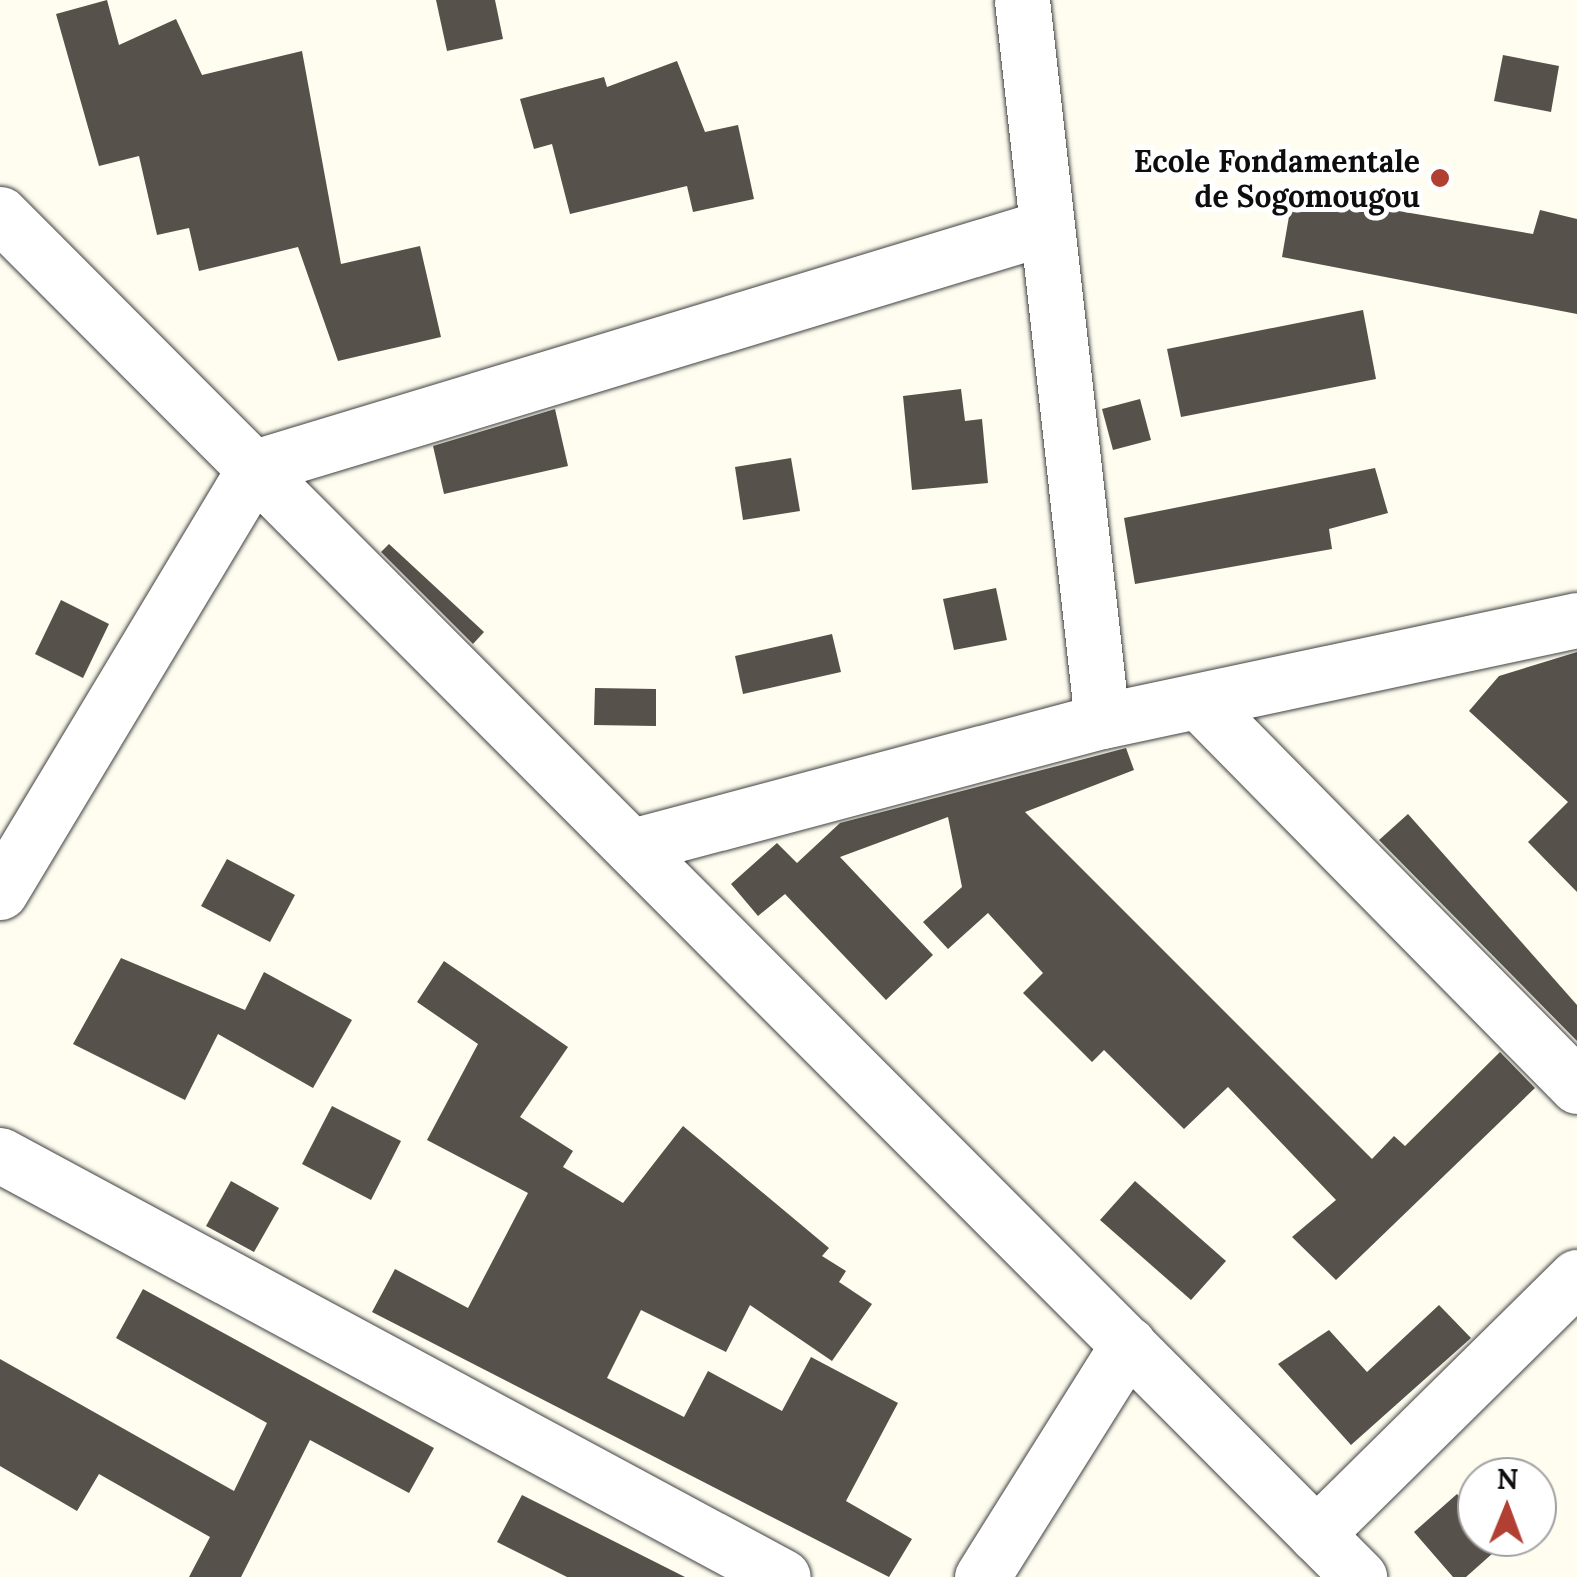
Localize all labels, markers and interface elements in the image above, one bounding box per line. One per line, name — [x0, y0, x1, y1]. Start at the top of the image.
place label: Ecole Fondamentale de Sogomougou — [1134, 143, 1420, 214]
marker: Ecole Fondamentale de Sogomougou — [1429, 167, 1451, 189]
north arrow — [1457, 1457, 1557, 1557]
text: N — [1496, 1461, 1519, 1497]

